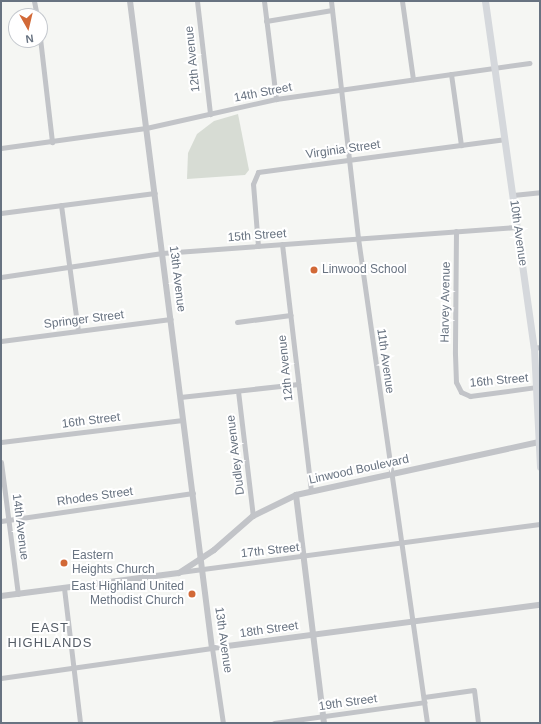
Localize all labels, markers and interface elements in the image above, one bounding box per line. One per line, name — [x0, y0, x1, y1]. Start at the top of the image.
north arrow — [8, 8, 48, 48]
street label: 12th Avenue — [182, 25, 204, 93]
text: N — [25, 32, 34, 45]
street label: 14th Street — [233, 80, 293, 106]
street label: Virginia Street — [305, 138, 381, 162]
street label: 10th Avenue — [506, 199, 530, 267]
street label: 15th Street — [227, 227, 287, 245]
street label: 13th Avenue — [166, 245, 188, 313]
street label: Harvey Avenue — [438, 261, 454, 343]
place label: Linwood School — [322, 263, 407, 277]
marker: Linwood School — [309, 265, 319, 275]
street label: Springer Street — [43, 308, 125, 332]
street label: 11th Avenue — [373, 327, 397, 395]
street label: 12th Avenue — [275, 334, 297, 402]
street label: 16th Street — [469, 371, 529, 391]
street label: 16th Street — [61, 410, 121, 432]
street label: Dudley Avenue — [224, 414, 248, 496]
street label: Linwood Boulevard — [308, 452, 410, 488]
street label: Rhodes Street — [56, 485, 134, 509]
street label: 14th Avenue — [9, 493, 31, 561]
street label: 17th Street — [240, 541, 300, 561]
place label: Eastern Heights Church — [72, 549, 155, 577]
marker: Eastern Heights Church — [59, 558, 69, 568]
place label: East Highland United Methodist Church — [71, 580, 184, 608]
marker: East Highland United Methodist Church — [187, 589, 197, 599]
street label: 13th Avenue — [211, 606, 235, 674]
street label: 18th Street — [239, 619, 299, 641]
district label: EAST HIGHLANDS — [8, 621, 92, 652]
street label: 19th Street — [318, 692, 378, 714]

